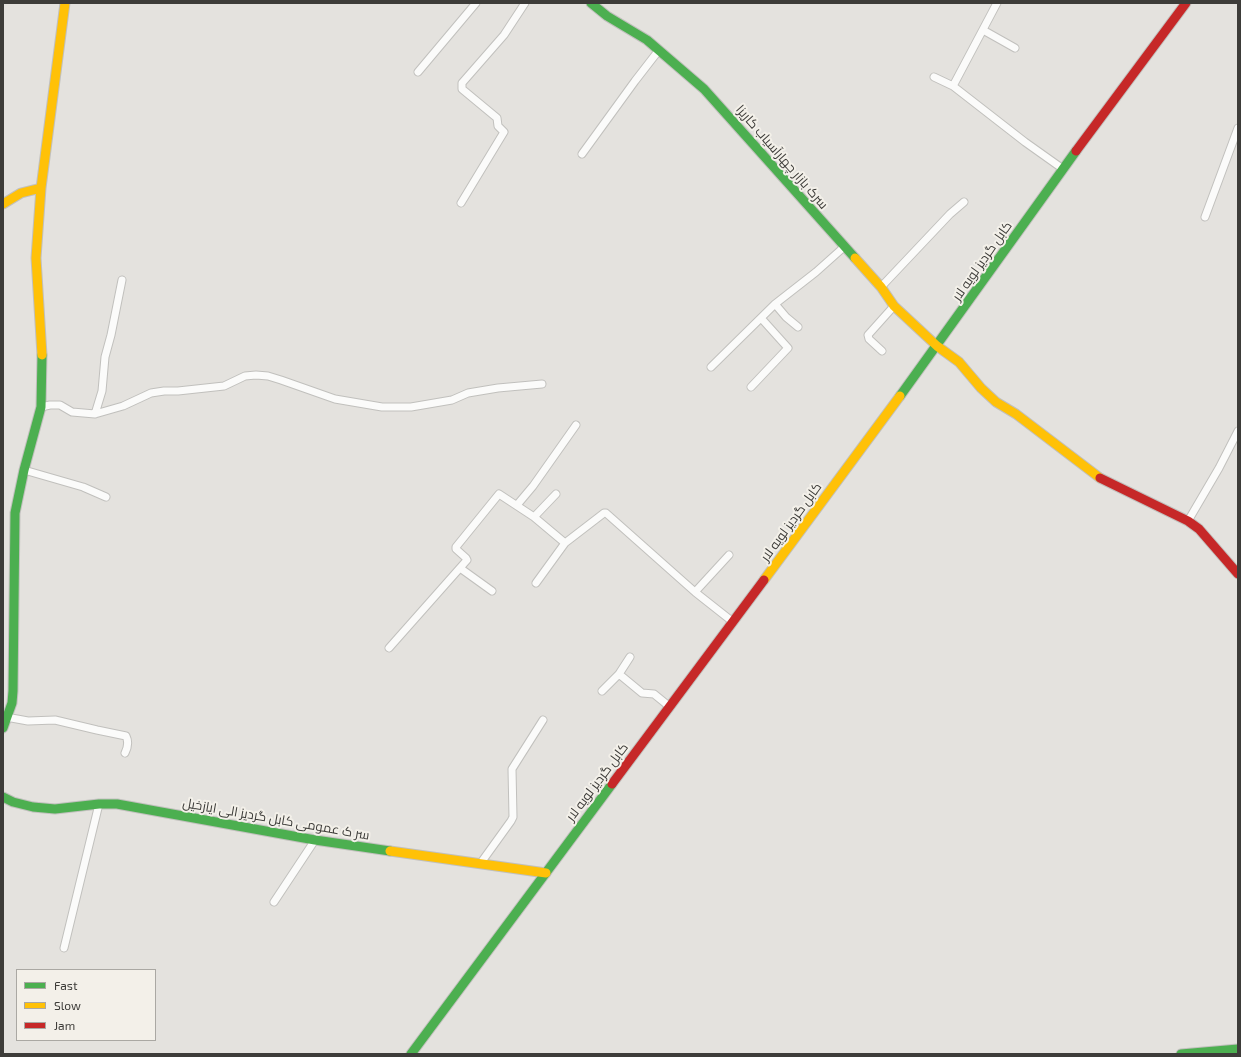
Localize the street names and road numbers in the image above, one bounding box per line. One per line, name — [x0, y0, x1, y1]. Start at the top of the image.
street label: سرک بازار چهارآسیاب کاریزا — [733, 102, 831, 212]
street label: کابل گردیز لویه لار — [949, 218, 1015, 304]
street label: کابل گردیز لویه لار — [757, 480, 825, 564]
street label: کابل گردیز لویه لار — [563, 740, 631, 824]
street label: سر ک عمومی کابل گردیز الی ایازخیل — [181, 795, 371, 843]

